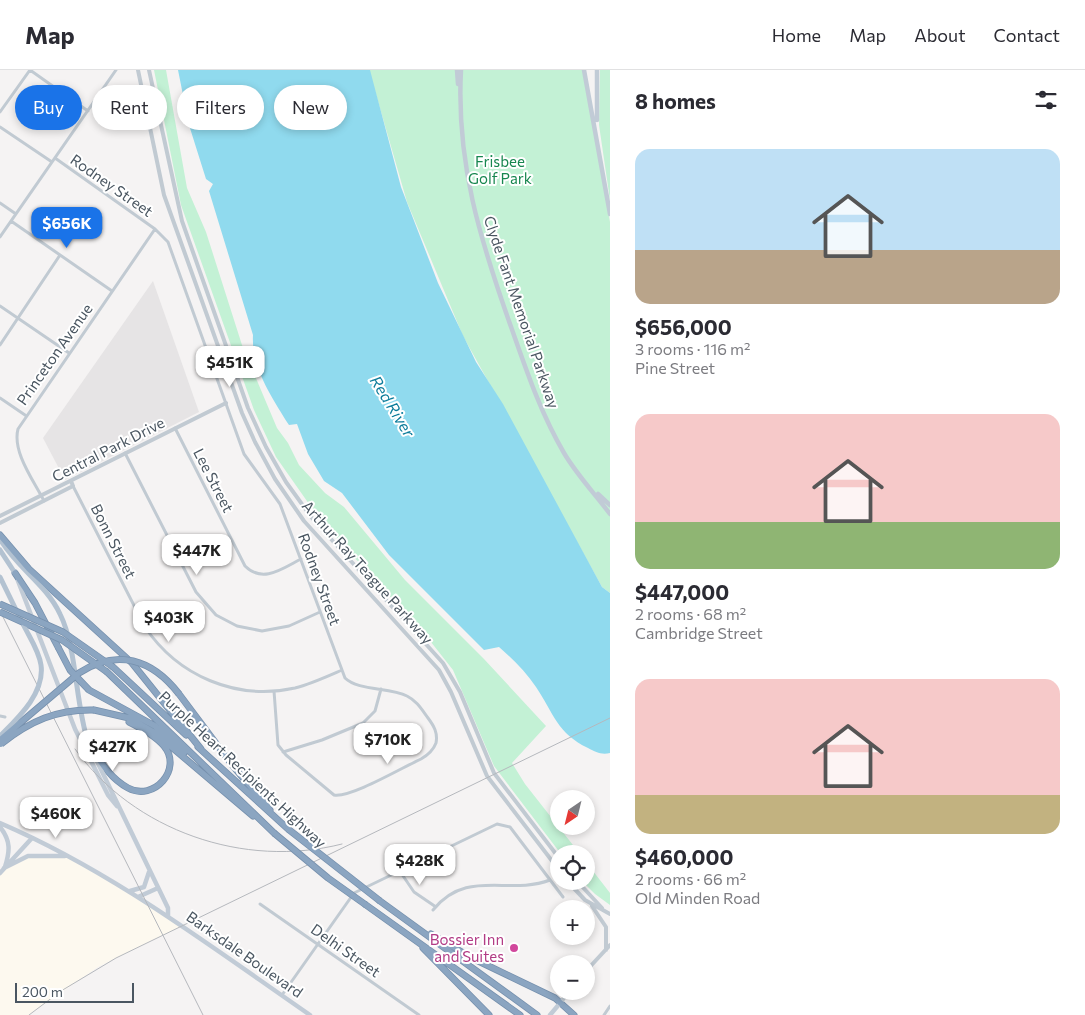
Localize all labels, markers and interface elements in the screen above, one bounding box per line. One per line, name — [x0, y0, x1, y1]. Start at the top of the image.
text: Map — [25, 20, 75, 49]
text: Home — [772, 24, 821, 46]
text: Map — [849, 24, 886, 46]
text: About — [914, 24, 966, 46]
text: Contact — [994, 24, 1060, 46]
chip: Buy — [15, 85, 82, 130]
chip: Rent — [92, 85, 167, 130]
chip: Filters — [177, 85, 264, 130]
chip: New — [274, 85, 347, 130]
icon: filters — [1032, 86, 1060, 114]
text: 8 homes — [635, 88, 716, 113]
street label: Rodney Street — [67, 150, 157, 220]
park label: Frisbee Golf Park — [468, 152, 532, 187]
icon: home — [803, 181, 893, 271]
pin: $656K — [32, 206, 102, 249]
text: $656K — [42, 213, 92, 232]
street label: Clyde Fant Memorial Parkway — [481, 213, 564, 411]
street label: Princeton Avenue — [12, 300, 96, 408]
text: $656,000 — [635, 314, 732, 339]
text: 3 rooms · 116 m² — [635, 339, 750, 358]
pin: $451K — [195, 346, 265, 388]
text: $451K — [207, 352, 253, 371]
text: Pine Street — [635, 358, 715, 377]
water label: Red River — [367, 372, 420, 441]
street label: Central Park Drive — [49, 413, 167, 485]
street label: Lee Street — [190, 445, 238, 515]
icon: home — [803, 446, 893, 536]
street label: Arthur Ray Teague Parkway — [299, 497, 437, 648]
street label: Bonn Street — [88, 501, 140, 581]
street label: Rodney Street — [295, 531, 345, 627]
pin: $447K — [162, 534, 232, 576]
text: $447K — [173, 540, 221, 559]
text: $447,000 — [635, 579, 729, 604]
pin: $403K — [134, 600, 204, 643]
text: 2 rooms · 68 m² — [635, 604, 746, 623]
text: $403K — [144, 607, 194, 626]
text: Cambridge Street — [635, 623, 763, 642]
street label: Purple Heart Recipients Highway — [156, 687, 331, 851]
icon: home — [803, 711, 893, 801]
pin: $710K — [353, 722, 423, 765]
text: $710K — [364, 729, 412, 748]
pin: $427K — [78, 730, 148, 772]
text: $427K — [89, 736, 137, 755]
north arrow — [550, 790, 595, 835]
map controls — [550, 790, 595, 1000]
pin: $460K — [21, 796, 91, 839]
text: $460K — [31, 803, 81, 822]
pin: $428K — [385, 844, 455, 886]
text: $460,000 — [635, 844, 733, 869]
button: locate — [550, 845, 595, 890]
text: $428K — [396, 850, 444, 869]
text: 2 rooms · 66 m² — [635, 869, 746, 888]
text: Old Minden Road — [635, 888, 760, 907]
button: + — [550, 900, 595, 945]
street label: Barksdale Boulevard — [183, 907, 307, 1001]
street label: Delhi Street — [308, 920, 384, 980]
place label: Bossier Inn and Suites — [430, 930, 504, 965]
marker: Bossier Inn and Suites — [508, 942, 520, 954]
button: − — [550, 955, 595, 1000]
scale bar — [15, 980, 134, 1003]
text: 200 m — [22, 983, 63, 1000]

